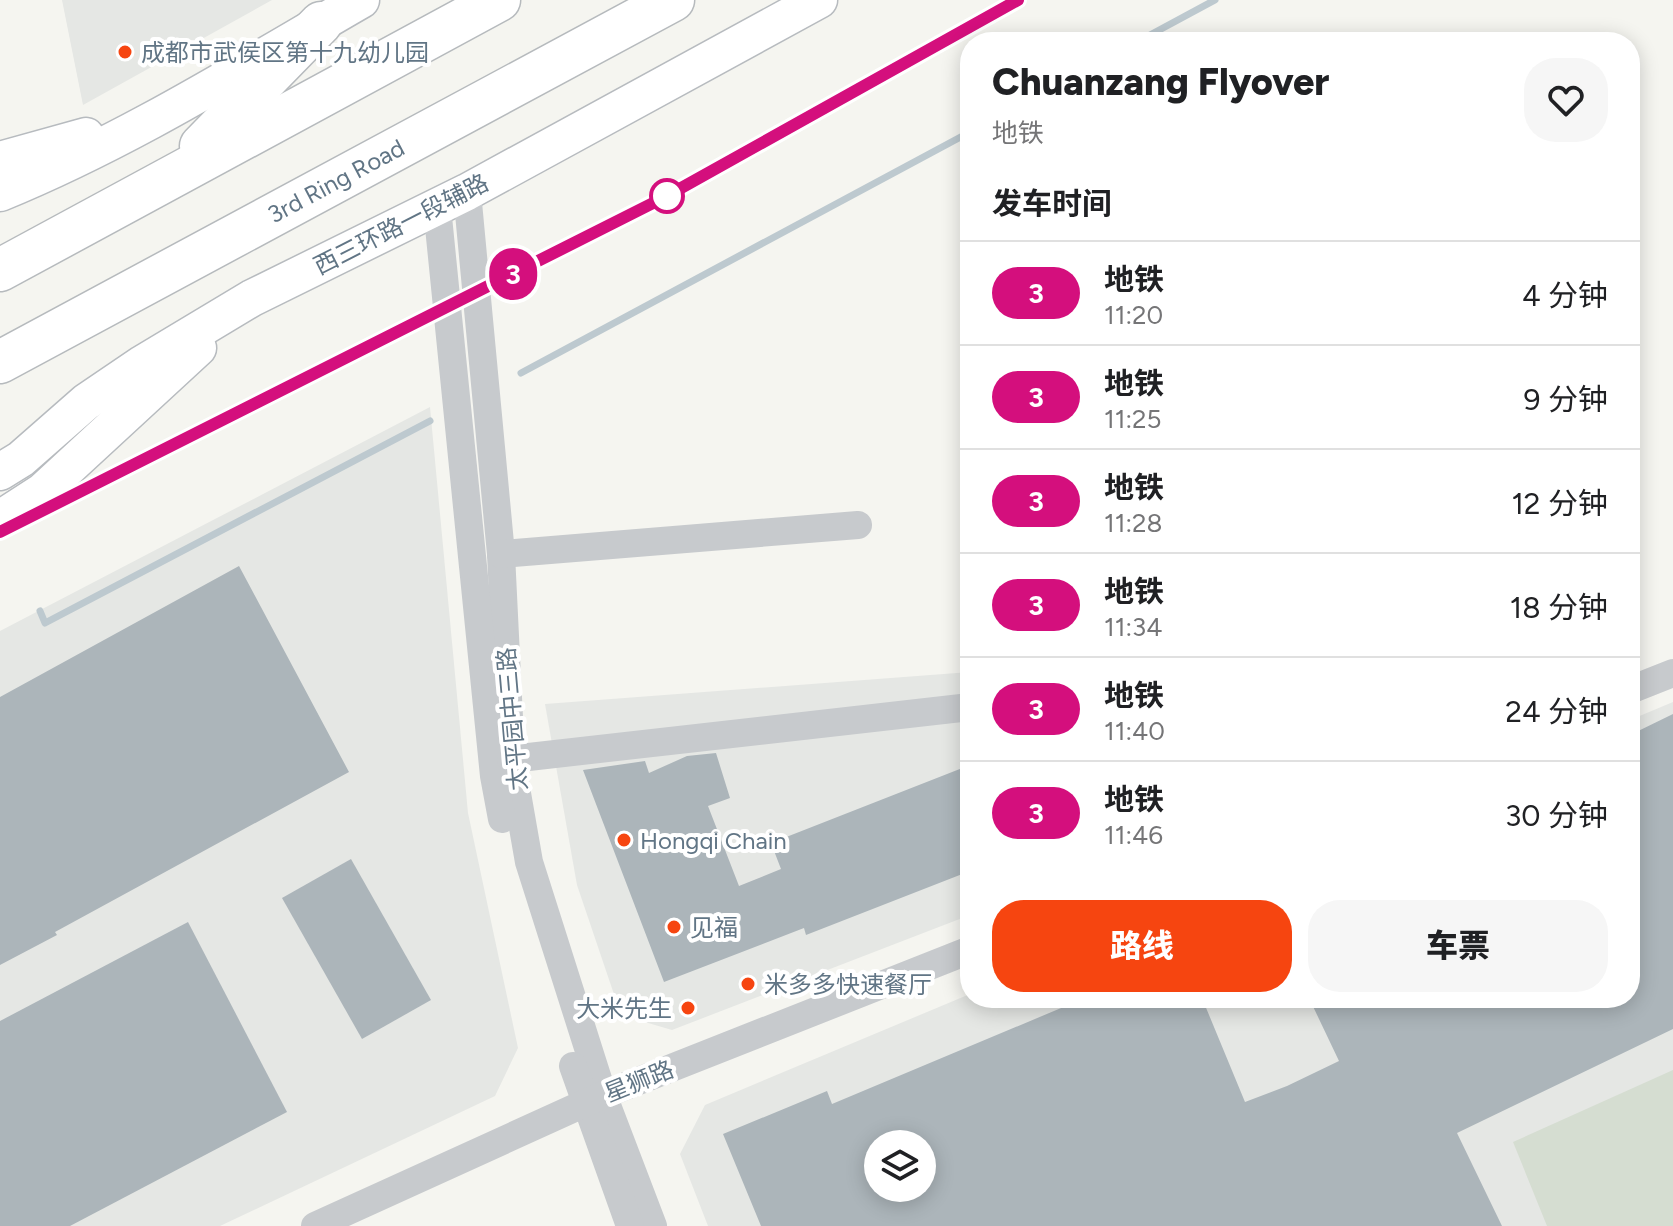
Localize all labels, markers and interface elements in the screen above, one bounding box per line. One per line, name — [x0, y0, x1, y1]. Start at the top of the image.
place label: 成都市武侯区第十九幼儿园 — [141, 38, 429, 67]
marker: 成都市武侯区第十九幼儿园 — [116, 43, 134, 61]
button: heart — [1524, 58, 1608, 142]
text: Chuanzang Flyover — [992, 59, 1329, 105]
text: 地铁 — [992, 117, 1044, 149]
street label: 3rd Ring Road — [263, 133, 409, 229]
street label: 西三环路一段辅路 — [309, 167, 493, 281]
unlabelled marker — [650, 179, 684, 213]
text: 发车时间 — [992, 185, 1112, 222]
line badge: 3 — [487, 248, 539, 300]
text: 3 — [505, 257, 521, 291]
text: 地铁 — [1104, 261, 1164, 298]
text: 3 — [1028, 276, 1044, 310]
text: 4 分钟 — [1522, 277, 1608, 314]
text: 11:20 — [1104, 299, 1163, 331]
text: 地铁 — [1104, 365, 1164, 402]
text: 3 — [1028, 380, 1044, 414]
text: 9 分钟 — [1524, 381, 1608, 418]
text: 11:25 — [1104, 403, 1162, 435]
text: 地铁 — [1104, 469, 1164, 506]
text: 3 — [1028, 484, 1044, 518]
text: 12 分钟 — [1511, 485, 1608, 522]
text: 11:28 — [1104, 507, 1163, 539]
text: 地铁 — [1104, 573, 1164, 610]
text: 3 — [1028, 588, 1044, 622]
text: 18 分钟 — [1510, 589, 1608, 626]
text: 11:34 — [1104, 611, 1162, 643]
street label: 太平园中三路 — [491, 646, 533, 792]
text: 地铁 — [1104, 677, 1164, 714]
text: 3 — [1028, 692, 1044, 726]
text: 24 分钟 — [1505, 693, 1608, 730]
text: 11:40 — [1104, 715, 1165, 747]
text: 地铁 — [1104, 781, 1164, 818]
text: 3 — [1028, 796, 1044, 830]
text: 30 分钟 — [1505, 797, 1608, 834]
text: 11:46 — [1104, 819, 1163, 851]
place label: Hongqi Chain — [640, 826, 787, 855]
marker: Hongqi Chain — [615, 831, 633, 849]
button: 路线 — [992, 900, 1292, 992]
button: 车票 — [1308, 900, 1608, 992]
place label: 见福 — [690, 913, 738, 942]
marker: 见福 — [665, 918, 683, 936]
place label: 米多多快速餐厅 — [764, 970, 932, 999]
marker: 米多多快速餐厅 — [739, 975, 757, 993]
place label: 大米先生 — [576, 994, 672, 1023]
marker: 大米先生 — [679, 999, 697, 1017]
street label: 星狮路 — [600, 1054, 678, 1108]
map controls — [864, 1130, 936, 1202]
button: layers — [864, 1130, 936, 1202]

